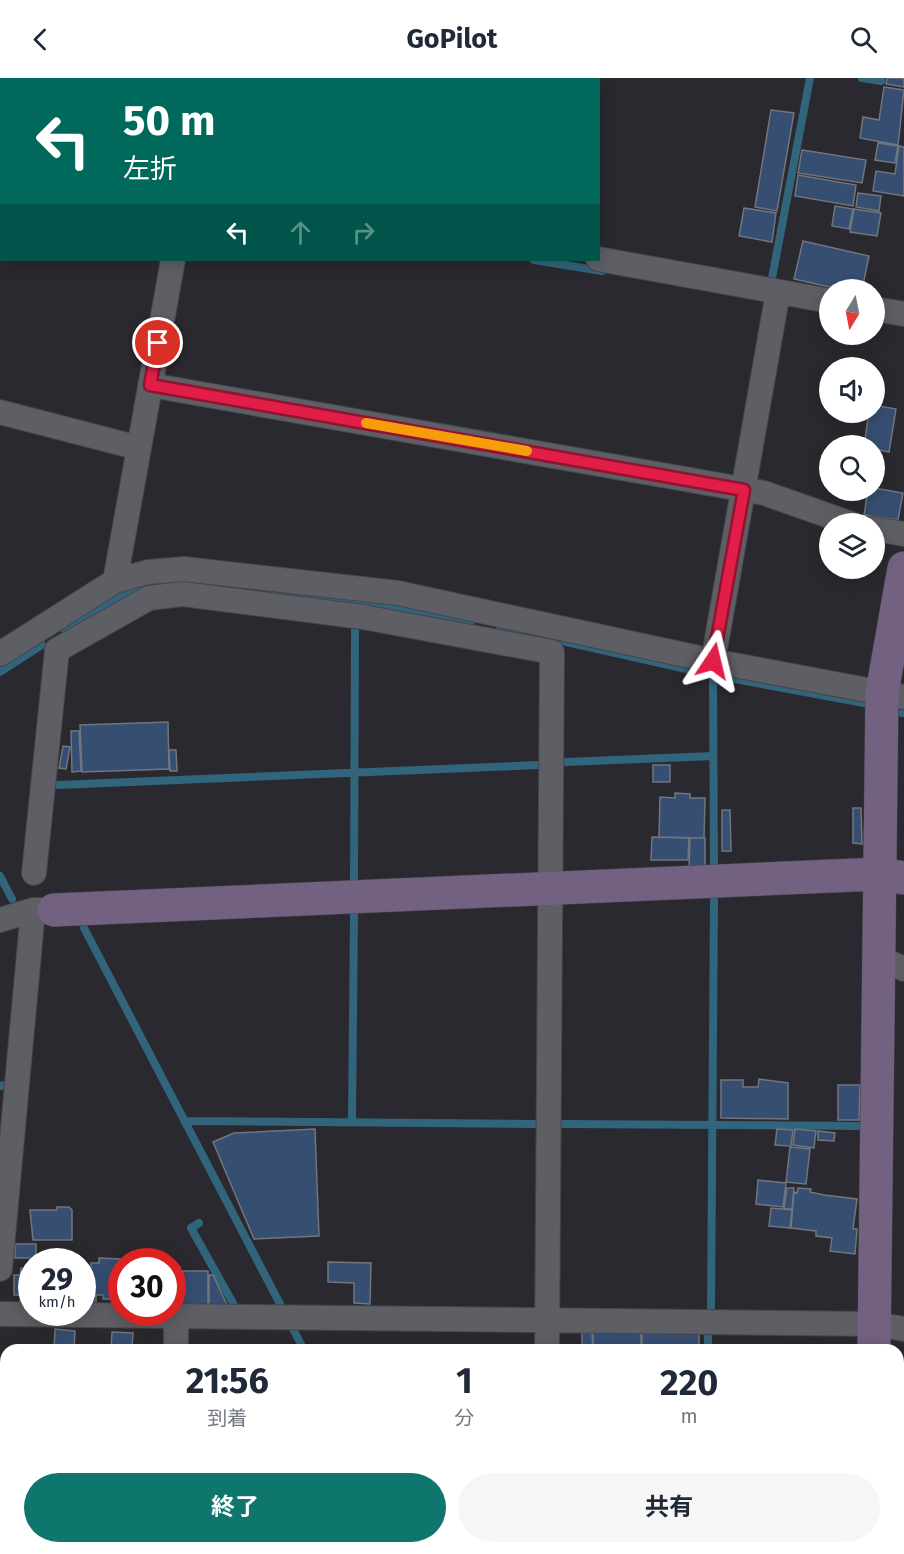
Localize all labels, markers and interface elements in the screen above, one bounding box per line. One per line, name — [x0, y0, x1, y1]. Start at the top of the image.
icon: back — [24, 23, 57, 56]
text: GoPilot — [406, 23, 498, 55]
icon: search — [847, 23, 880, 56]
text: 50 m — [123, 96, 216, 146]
icon: left — [24, 102, 102, 180]
text: 左折 — [123, 153, 177, 185]
icon: left — [221, 216, 254, 249]
icon: ahead — [284, 216, 317, 249]
icon: right — [347, 216, 380, 249]
north arrow — [819, 279, 885, 345]
map controls — [819, 279, 885, 579]
pin — [132, 317, 183, 368]
icon: arrive — [141, 326, 174, 359]
button: sound — [819, 357, 885, 423]
button: search — [819, 435, 885, 501]
button: layers — [819, 513, 885, 579]
position arrow — [681, 629, 745, 693]
speed limit sign: 30 — [108, 1248, 186, 1326]
text: 29 — [41, 1262, 73, 1298]
text: km/h — [38, 1293, 76, 1311]
text: 21:56 — [186, 1359, 269, 1403]
text: 1 — [456, 1359, 473, 1403]
text: 220 — [660, 1361, 718, 1405]
text: m — [681, 1404, 698, 1428]
text: 到着 — [207, 1406, 247, 1430]
text: 分 — [454, 1406, 474, 1430]
button: 終了 — [24, 1473, 446, 1542]
button: 共有 — [458, 1473, 880, 1542]

